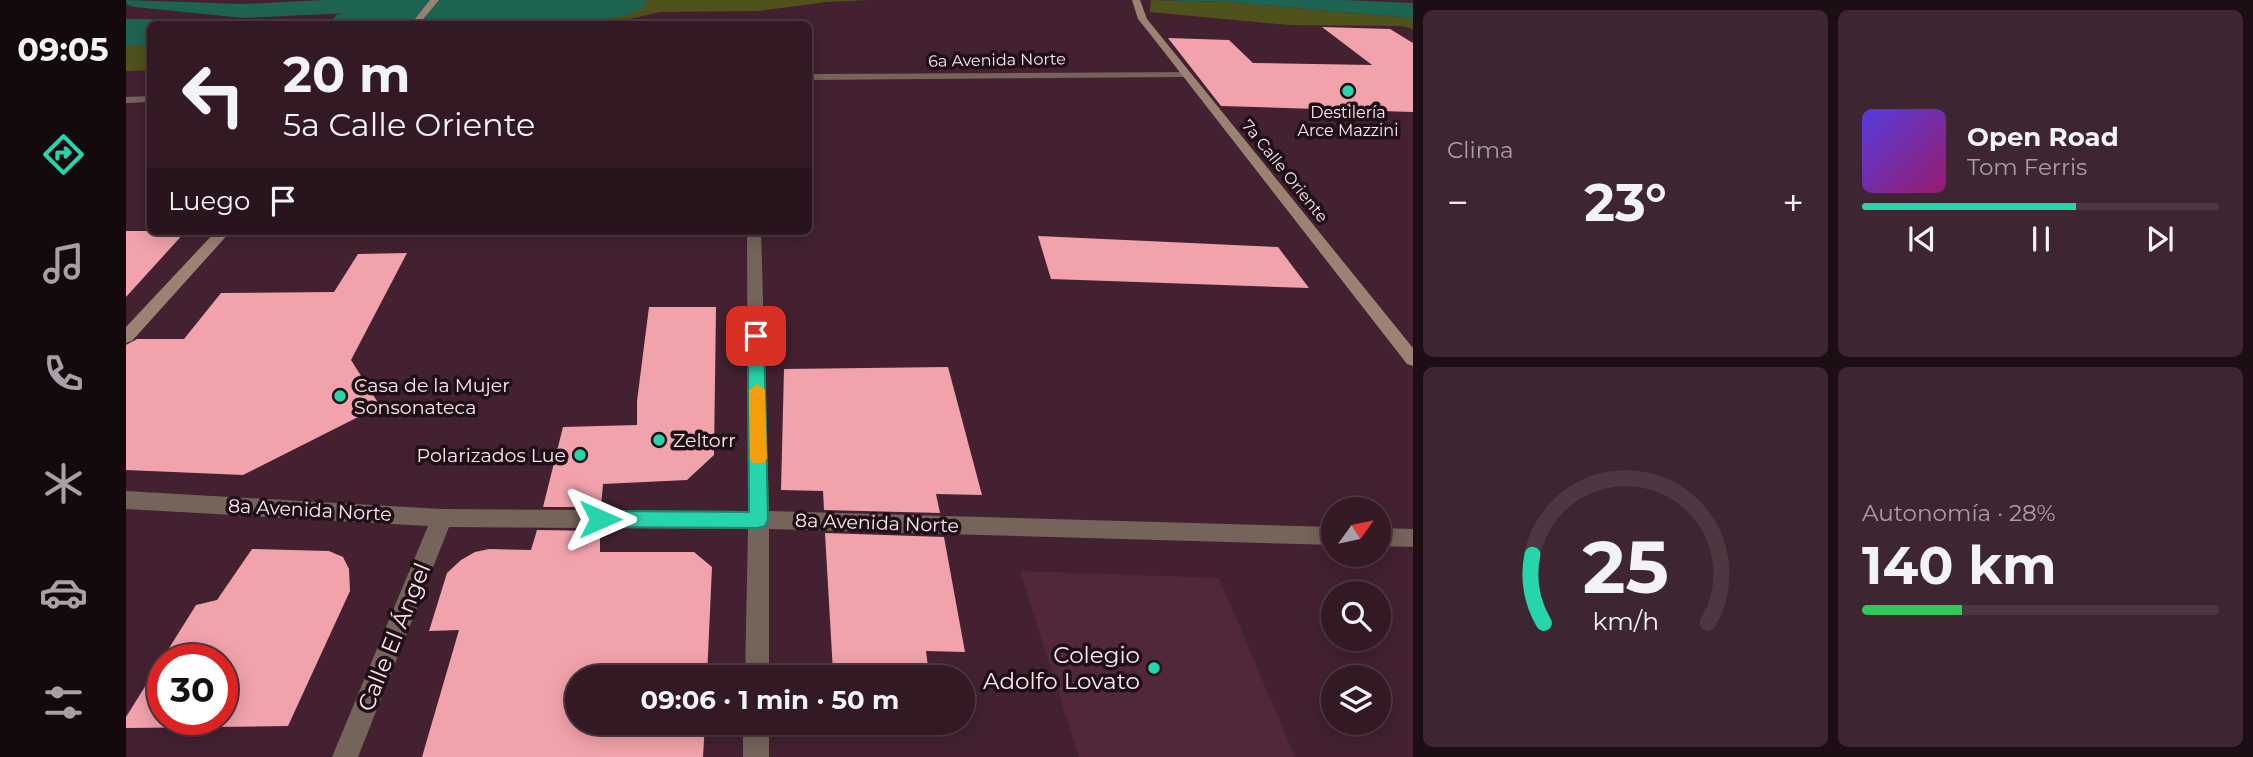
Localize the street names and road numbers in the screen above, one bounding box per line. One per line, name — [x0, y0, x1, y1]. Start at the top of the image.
street label: 6a Avenida Norte — [928, 49, 1066, 71]
street label: 7a Calle Oriente — [1238, 116, 1332, 226]
street label: 8a Avenida Norte — [227, 494, 393, 526]
street label: 8a Avenida Norte — [795, 509, 959, 537]
street label: Calle El Ángel — [352, 559, 436, 715]

